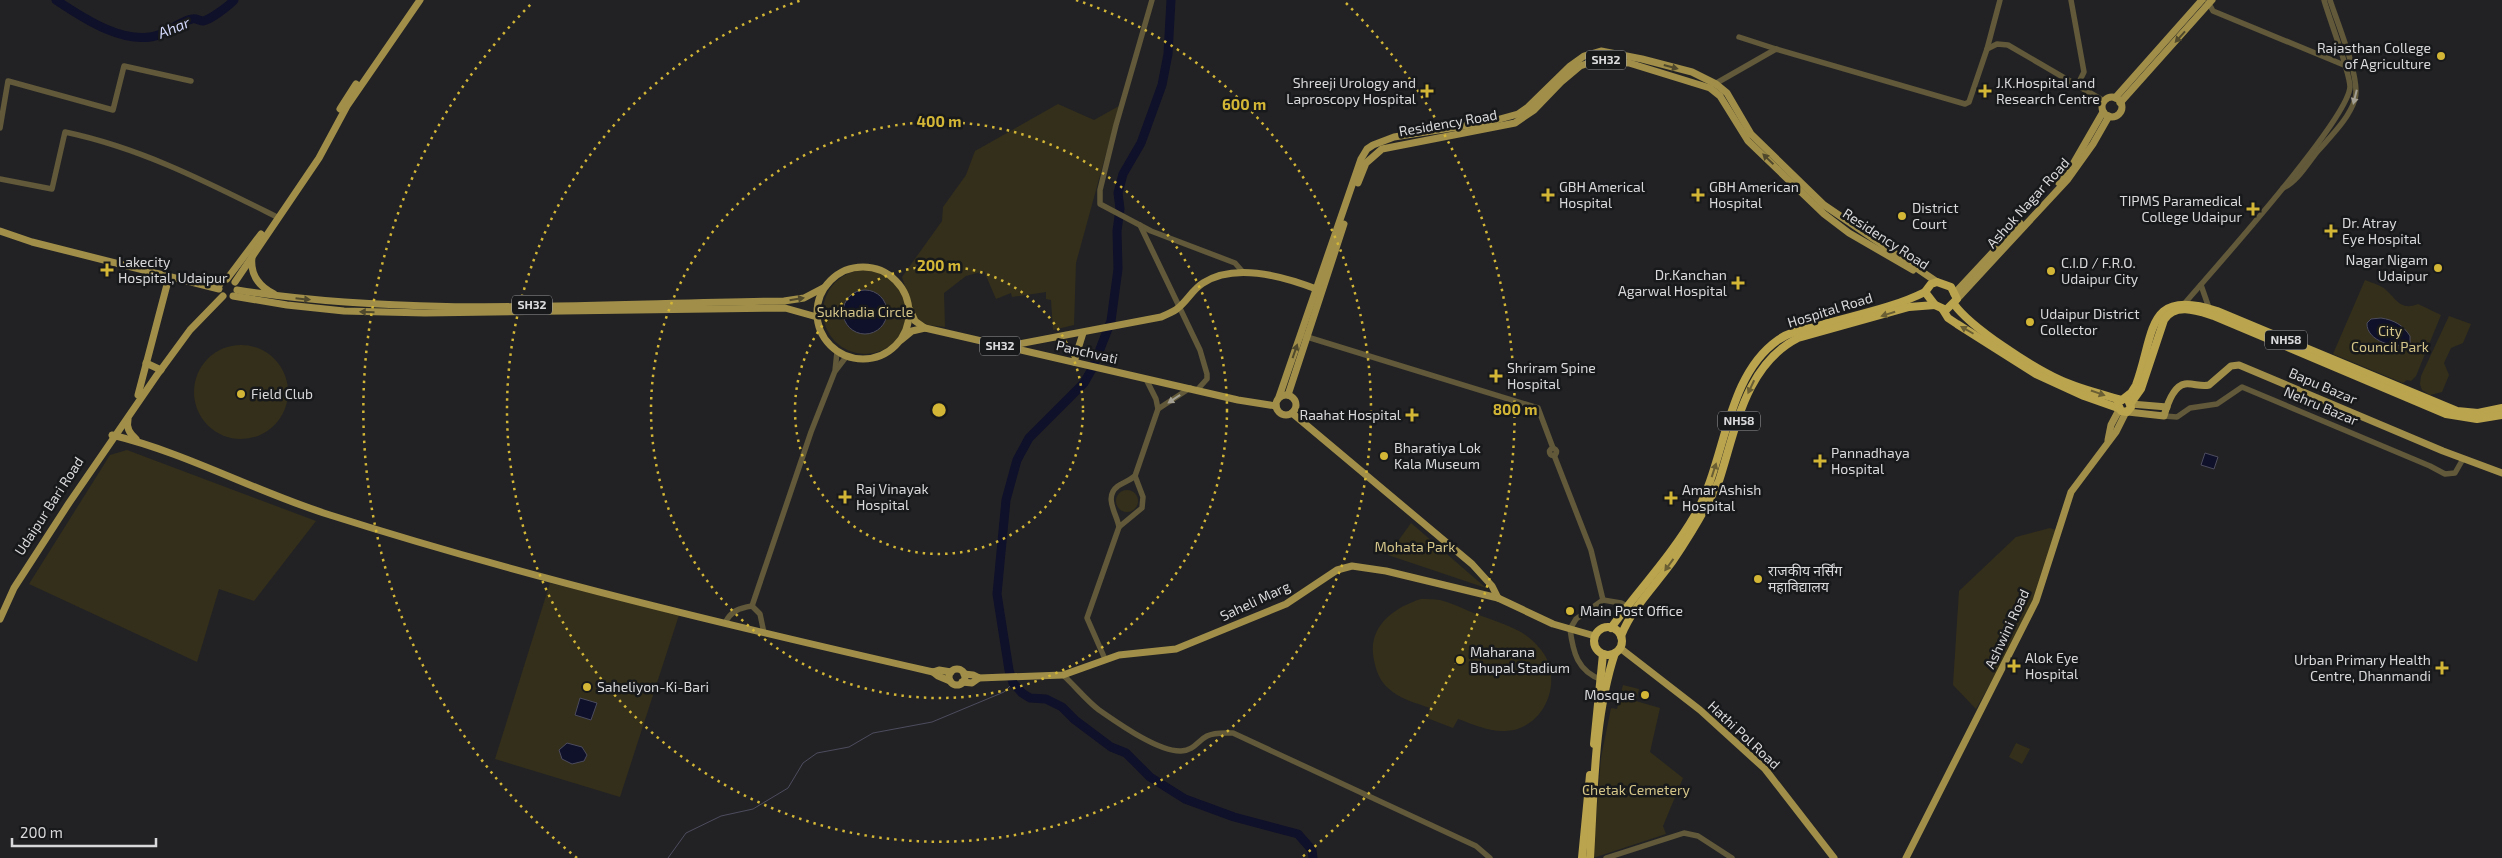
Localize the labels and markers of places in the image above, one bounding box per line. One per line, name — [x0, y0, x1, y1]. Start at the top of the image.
place label: Rajasthan College of Agriculture — [2317, 39, 2431, 72]
marker: Rajasthan College of Agriculture — [2435, 50, 2447, 62]
place label: Shreeji Urology and Laproscopy Hospital — [1286, 74, 1417, 107]
place label: J.K.Hospital and Research Centre — [1996, 74, 2100, 107]
marker: Shreeji Urology and Laproscopy Hospital — [1420, 84, 1434, 98]
marker: J.K.Hospital and Research Centre — [1978, 84, 1992, 98]
place label: GBH Americal Hospital — [1559, 178, 1646, 211]
place label: GBH American Hospital — [1709, 178, 1799, 211]
marker: GBH Americal Hospital — [1541, 188, 1555, 202]
marker: GBH American Hospital — [1691, 188, 1705, 202]
place label: TIPMS Paramedical College Udaipur — [2120, 192, 2243, 225]
place label: District Court — [1912, 199, 1958, 232]
marker: TIPMS Paramedical College Udaipur — [2246, 202, 2260, 216]
marker: District Court — [1896, 210, 1908, 222]
place label: Dr. Atray Eye Hospital — [2342, 214, 2422, 247]
marker: Dr. Atray Eye Hospital — [2324, 224, 2338, 238]
place label: Nagar Nigam Udaipur — [2346, 251, 2428, 284]
place label: Lakecity Hospital, Udaipur — [118, 253, 228, 286]
place label: C.I.D / F.R.O. Udaipur City — [2061, 254, 2139, 287]
marker: Nagar Nigam Udaipur — [2432, 262, 2444, 274]
marker: Lakecity Hospital, Udaipur — [100, 263, 114, 277]
marker: C.I.D / F.R.O. Udaipur City — [2045, 265, 2057, 277]
place label: Dr.Kanchan Agarwal Hospital — [1618, 266, 1728, 299]
marker: Dr.Kanchan Agarwal Hospital — [1731, 276, 1745, 290]
place label: Udaipur District Collector — [2040, 305, 2140, 338]
marker: Udaipur District Collector — [2024, 316, 2036, 328]
place label: Shriram Spine Hospital — [1507, 359, 1596, 392]
marker: Shriram Spine Hospital — [1489, 369, 1503, 383]
place label: Field Club — [251, 385, 313, 402]
marker: Field Club — [235, 388, 247, 400]
centre of rings — [930, 401, 948, 419]
place label: Raahat Hospital — [1300, 406, 1402, 423]
marker: Raahat Hospital — [1405, 408, 1419, 422]
place label: Bharatiya Lok Kala Museum — [1394, 439, 1481, 472]
place label: Pannadhaya Hospital — [1831, 444, 1910, 477]
marker: Bharatiya Lok Kala Museum — [1378, 450, 1390, 462]
marker: Pannadhaya Hospital — [1813, 454, 1827, 468]
place label: Raj Vinayak Hospital — [856, 480, 929, 513]
place label: Amar Ashish Hospital — [1682, 481, 1761, 514]
marker: Raj Vinayak Hospital — [838, 490, 852, 504]
marker: Amar Ashish Hospital — [1664, 491, 1678, 505]
place label: राजकीय नर्सिंग महाविद्यालय — [1768, 562, 1843, 595]
marker: राजकीय नर्सिंग महाविद्यालय — [1752, 573, 1764, 585]
place label: Main Post Office — [1580, 602, 1683, 619]
marker: Main Post Office — [1564, 605, 1576, 617]
place label: Maharana Bhupal Stadium — [1470, 643, 1570, 676]
place label: Alok Eye Hospital — [2025, 649, 2079, 682]
place label: Urban Primary Health Centre, Dhanmandi — [2294, 651, 2431, 684]
marker: Maharana Bhupal Stadium — [1454, 654, 1466, 666]
marker: Alok Eye Hospital — [2007, 659, 2021, 673]
marker: Urban Primary Health Centre, Dhanmandi — [2435, 661, 2449, 675]
place label: Saheliyon-Ki-Bari — [597, 678, 709, 695]
marker: Saheliyon-Ki-Bari — [581, 681, 593, 693]
place label: Mosque — [1584, 686, 1635, 703]
marker: Mosque — [1639, 689, 1651, 701]

